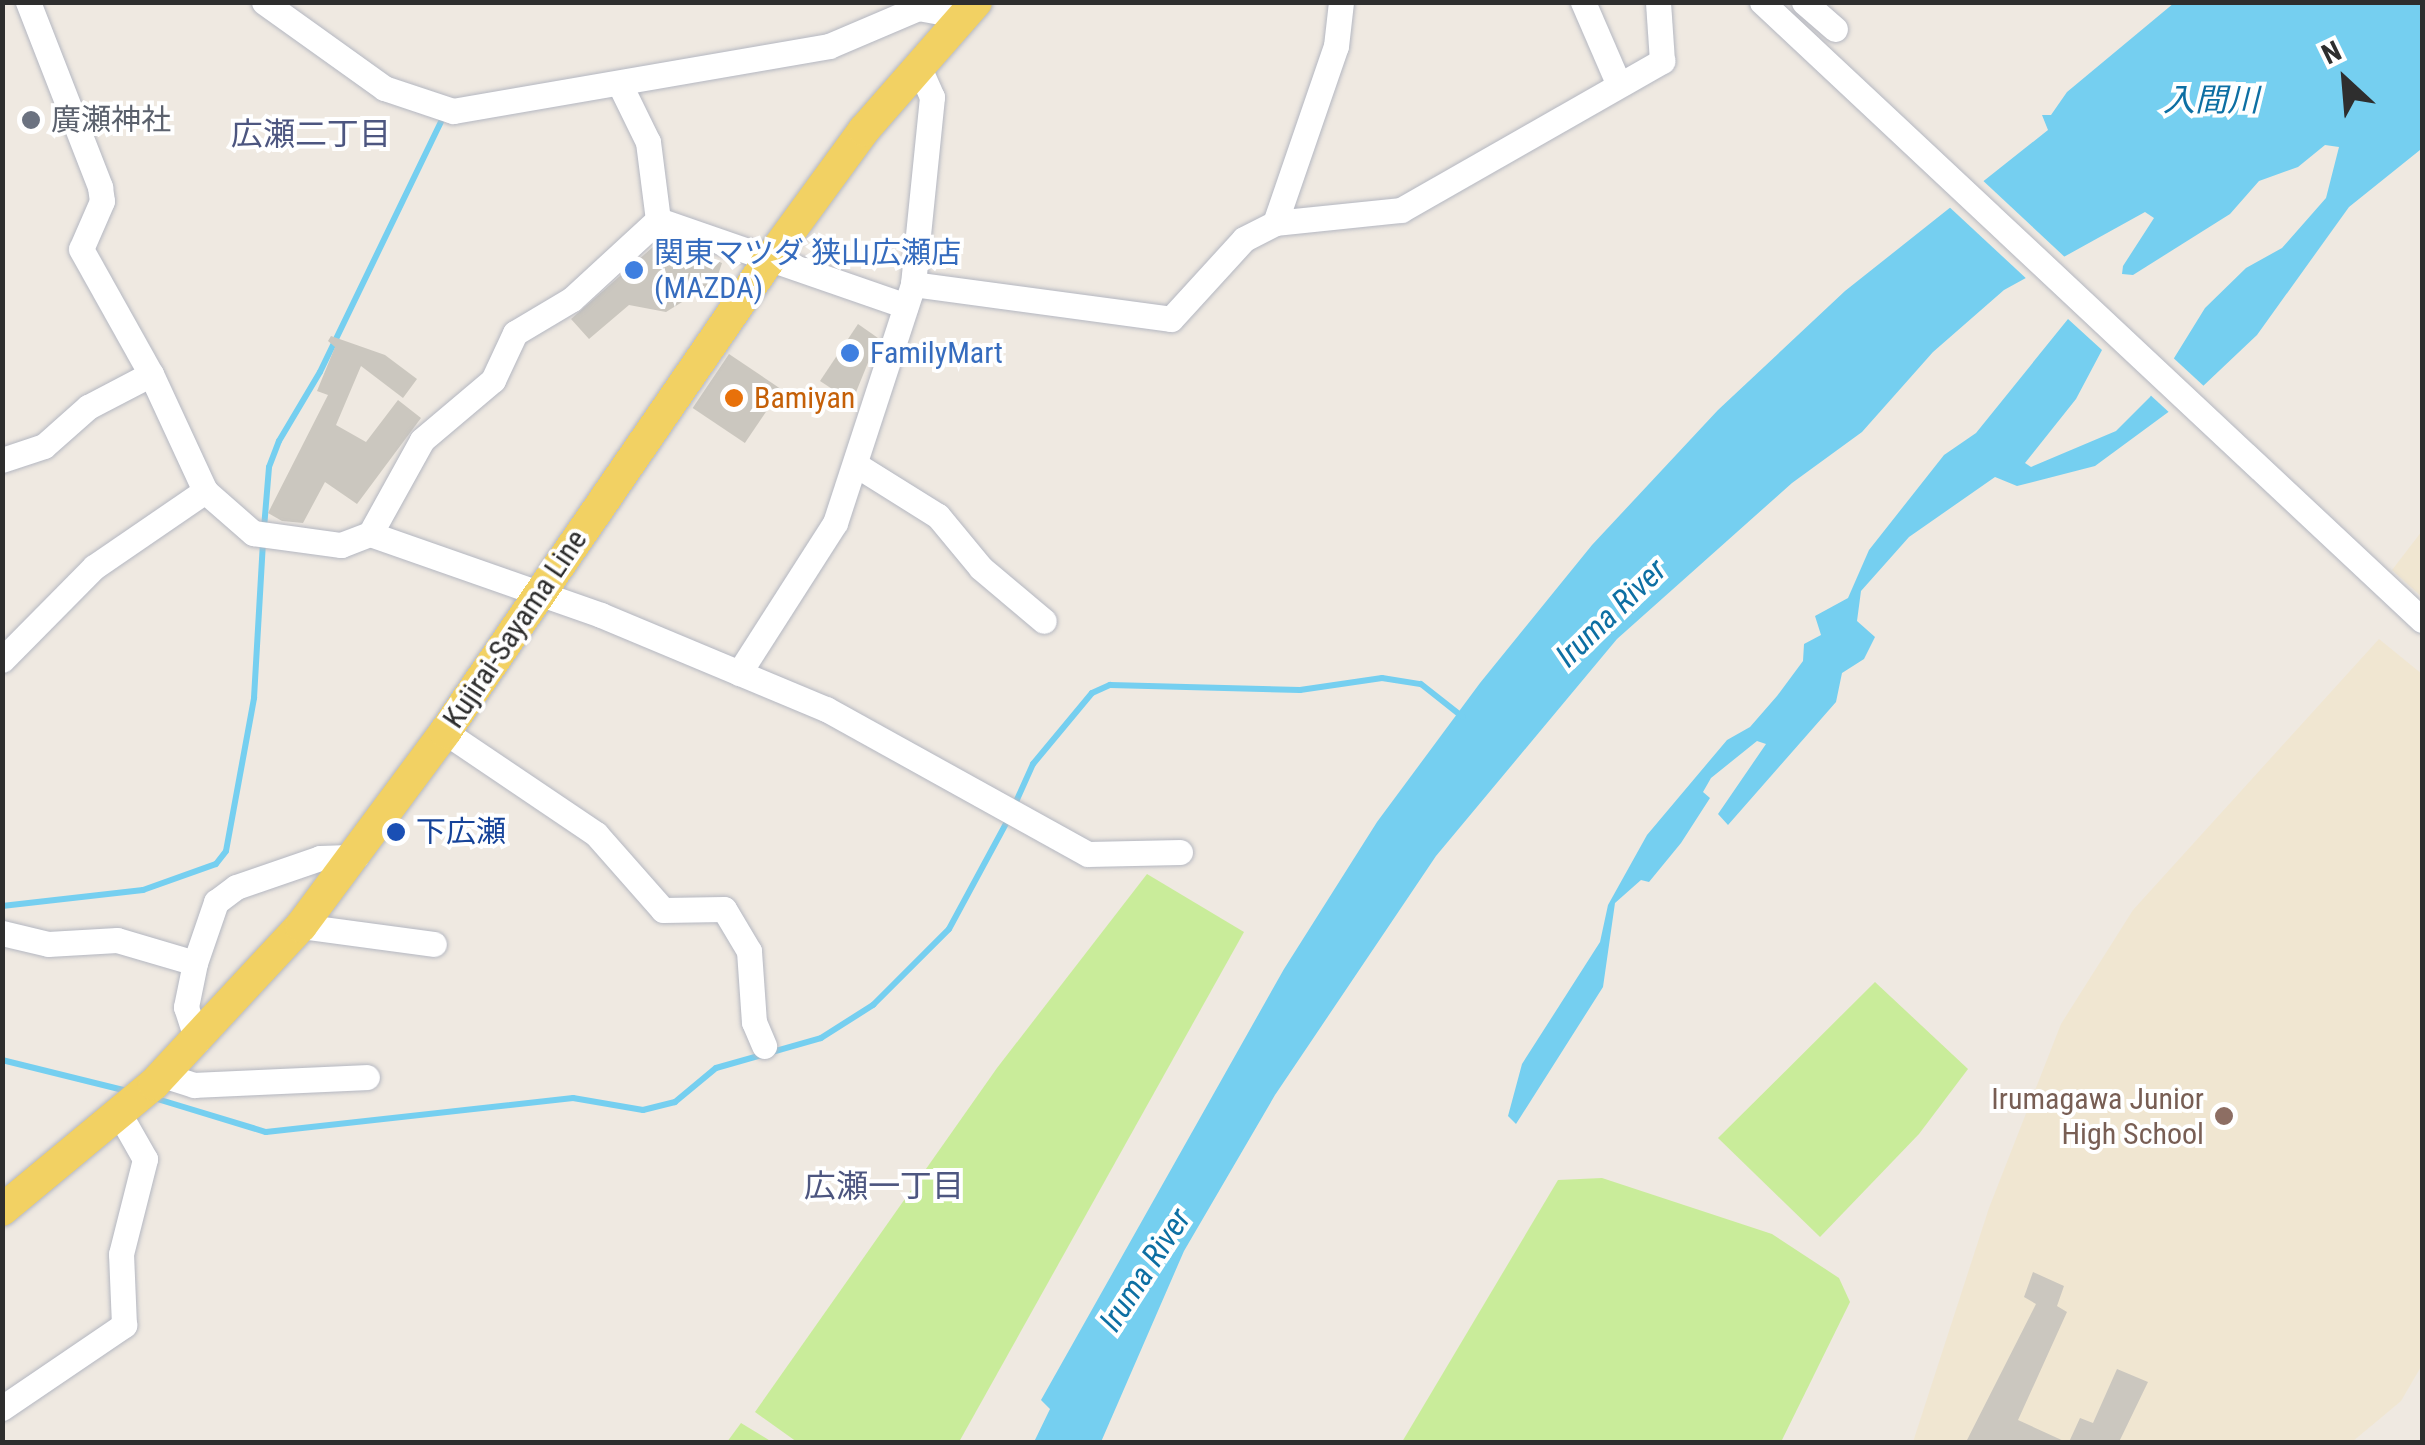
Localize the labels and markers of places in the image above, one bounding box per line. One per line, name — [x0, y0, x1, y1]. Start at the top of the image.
place label: 廣瀬神社 — [51, 102, 171, 138]
marker: 廣瀬神社 — [20, 109, 42, 131]
place label: 関東マツダ 狭山広瀬店 (MAZDA) — [654, 235, 961, 306]
marker: 関東マツダ 狭山広瀬店 (MAZDA) — [623, 259, 645, 281]
place label: FamilyMart — [870, 335, 1003, 371]
marker: FamilyMart — [839, 342, 861, 364]
place label: Bamiyan — [754, 380, 855, 416]
marker: Bamiyan — [723, 387, 745, 409]
place label: 下広瀬 — [416, 814, 506, 850]
marker: 下広瀬 — [385, 821, 407, 843]
place label: Irumagawa Junior High School — [1991, 1081, 2204, 1152]
marker: Irumagawa Junior High School — [2213, 1105, 2235, 1127]

